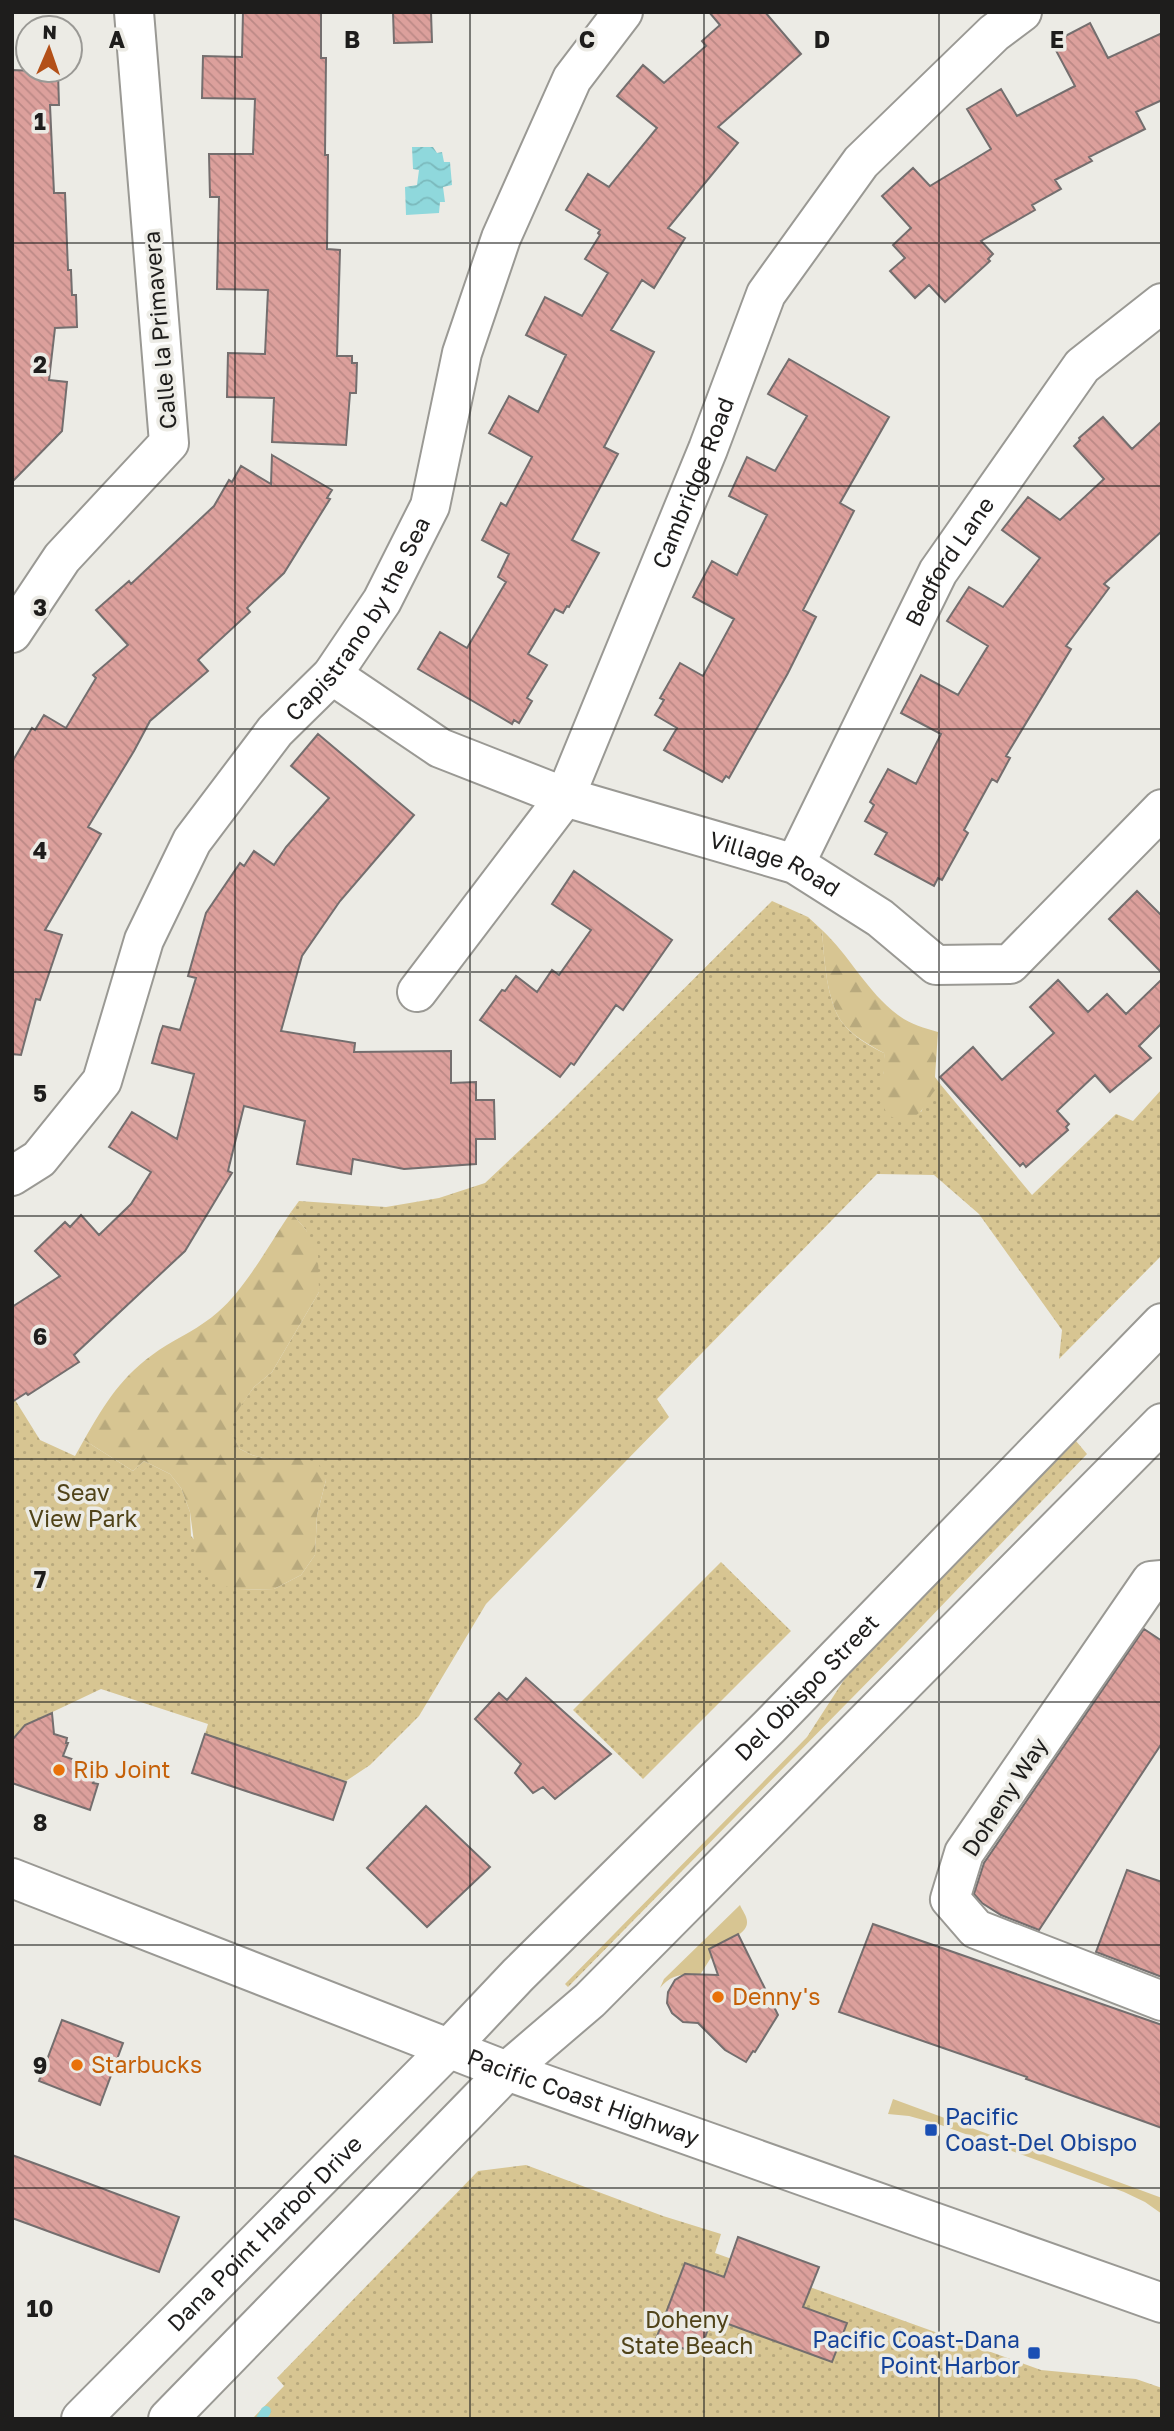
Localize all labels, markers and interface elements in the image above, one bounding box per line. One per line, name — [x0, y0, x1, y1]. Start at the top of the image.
north arrow — [14, 14, 84, 84]
text: N — [42, 20, 57, 43]
text: A — [109, 25, 126, 53]
text: B — [344, 25, 360, 53]
text: C — [579, 25, 595, 53]
text: D — [814, 25, 830, 53]
text: E — [1050, 25, 1064, 53]
text: 1 — [34, 107, 46, 135]
street label: Calle la Primavera — [136, 230, 182, 430]
text: 2 — [33, 350, 47, 378]
street label: Cambridge Road — [645, 393, 739, 572]
street label: Bedford Lane — [899, 491, 999, 631]
street label: Capistrano by the Sea — [279, 512, 435, 726]
text: 3 — [33, 593, 47, 621]
street label: Village Road — [706, 825, 846, 902]
text: 4 — [33, 836, 47, 864]
text: 5 — [33, 1079, 47, 1107]
text: 6 — [33, 1322, 47, 1350]
park label: Seav View Park — [29, 1478, 137, 1532]
text: 7 — [34, 1565, 46, 1593]
street label: Del Obispo Street — [728, 1608, 884, 1766]
street label: Doheny Way — [955, 1732, 1053, 1861]
place label: Rib Joint — [73, 1755, 171, 1783]
marker: Rib Joint — [51, 1762, 67, 1778]
text: 8 — [33, 1808, 47, 1836]
place label: Denny's — [732, 1982, 820, 2010]
marker: Denny's — [710, 1989, 726, 2005]
street label: Pacific Coast Highway — [464, 2042, 703, 2151]
place label: Starbucks — [91, 2050, 202, 2078]
text: 9 — [33, 2051, 47, 2079]
marker: Starbucks — [69, 2057, 85, 2073]
place label: Pacific Coast-Del Obispo — [945, 2102, 1137, 2156]
marker: Pacific Coast-Del Obispo — [923, 2122, 939, 2138]
street label: Dana Point Harbor Drive — [161, 2129, 367, 2337]
text: 10 — [27, 2294, 53, 2322]
park label: Doheny State Beach — [621, 2305, 753, 2359]
place label: Pacific Coast-Dana Point Harbor — [812, 2325, 1020, 2379]
marker: Pacific Coast-Dana Point Harbor — [1026, 2345, 1042, 2361]

